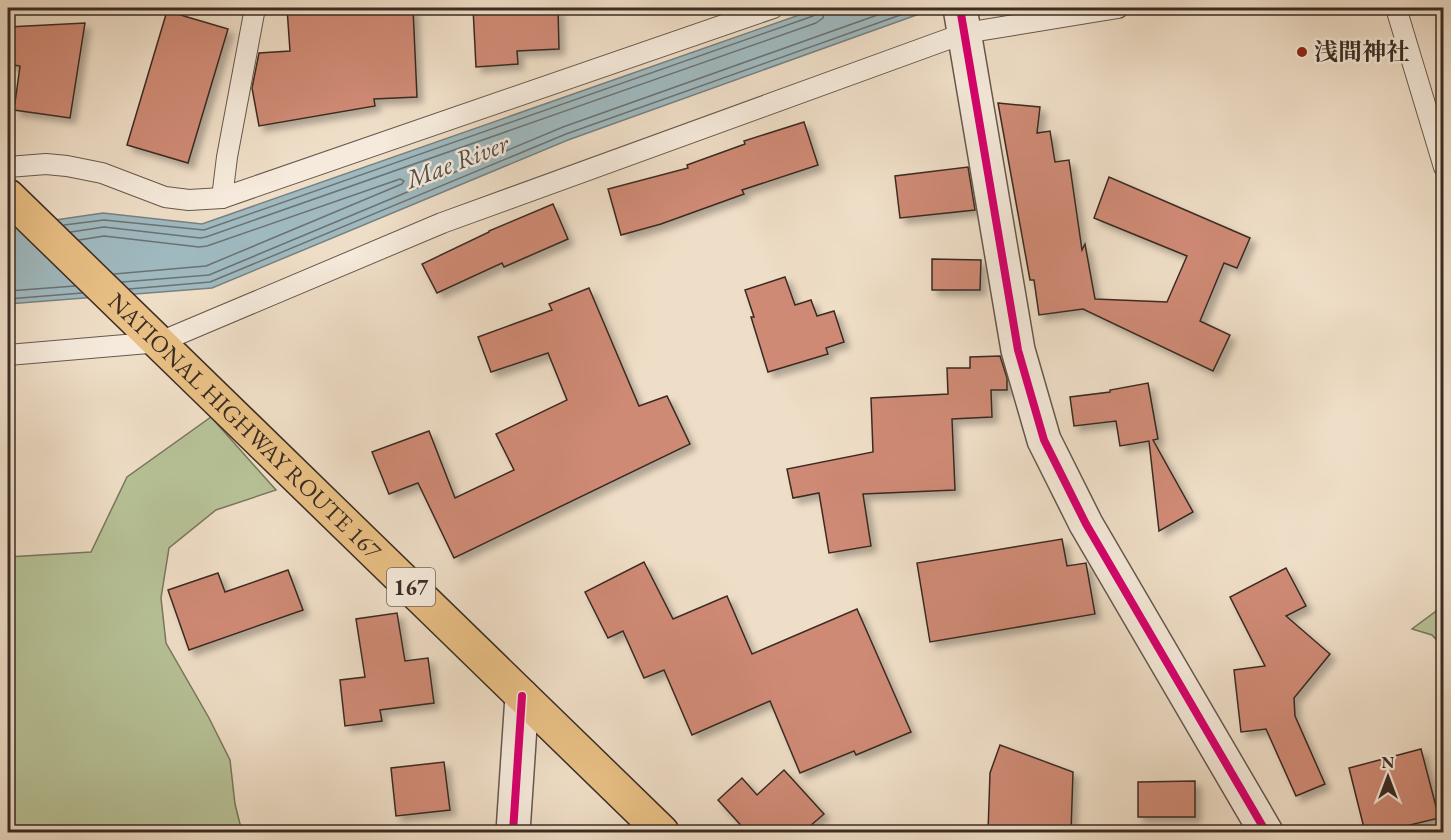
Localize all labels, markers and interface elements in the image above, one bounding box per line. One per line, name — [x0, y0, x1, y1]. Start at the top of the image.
place label: 浅間神社 — [1314, 36, 1410, 67]
marker: 浅間神社 — [1295, 45, 1309, 59]
water label: Mae River — [399, 125, 514, 197]
street label: NATIONAL HIGHWAY ROUTE 167 — [102, 286, 389, 566]
road number: 167 — [387, 568, 435, 606]
north arrow — [1358, 747, 1418, 807]
text: N — [1382, 752, 1395, 773]

